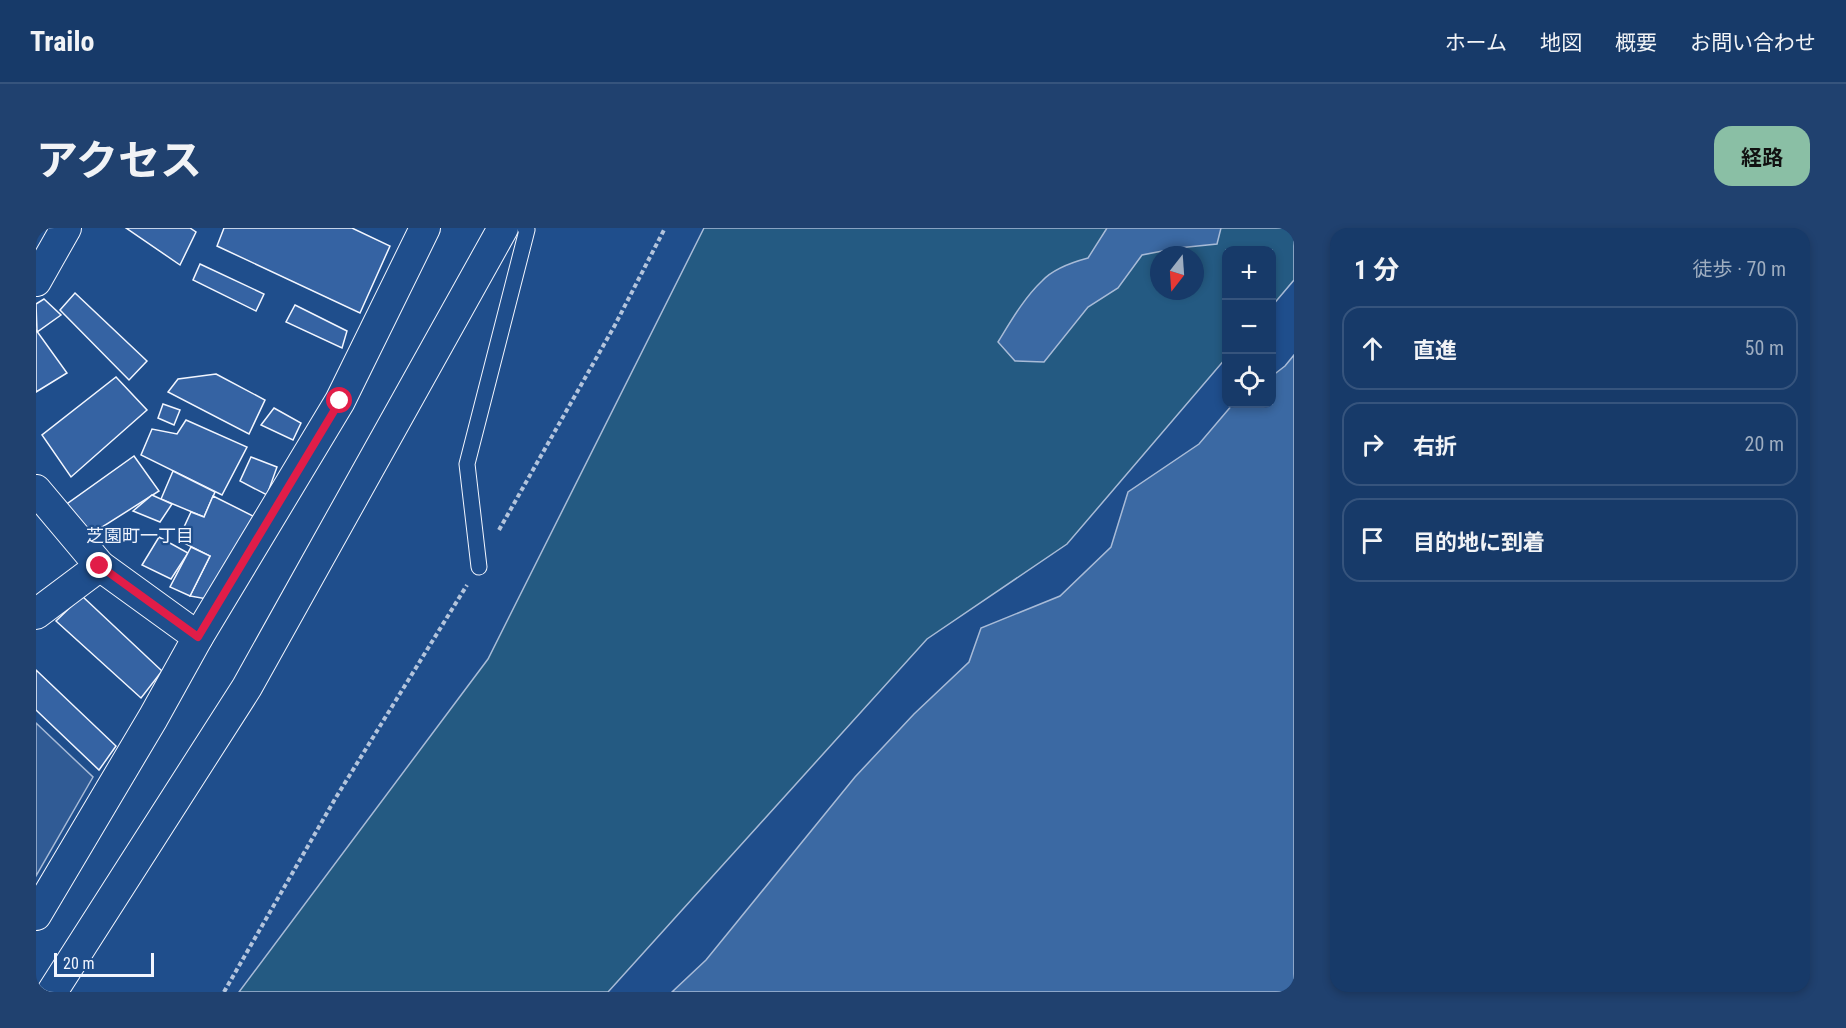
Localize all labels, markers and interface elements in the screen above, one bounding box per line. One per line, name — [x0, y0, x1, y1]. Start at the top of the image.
text: Trailo — [30, 25, 94, 58]
text: ホーム — [1445, 31, 1507, 55]
text: 地図 — [1540, 31, 1582, 55]
text: 概要 — [1615, 31, 1657, 55]
text: お問い合わせ — [1690, 31, 1816, 55]
button: 経路 — [1714, 126, 1810, 186]
text: アクセス — [36, 136, 202, 185]
north arrow — [1150, 246, 1204, 300]
map controls — [1222, 246, 1276, 408]
button: + — [1222, 246, 1276, 300]
text: 1 分 — [1354, 255, 1399, 285]
text: 徒歩 · 70 m — [1693, 257, 1786, 281]
button: − — [1222, 300, 1276, 354]
icon: ahead — [1356, 332, 1389, 365]
text: 50 m — [1745, 336, 1784, 360]
text: 直進 — [1413, 338, 1457, 363]
button: locate — [1222, 354, 1276, 408]
route start — [326, 387, 352, 413]
icon: right — [1356, 428, 1389, 461]
text: 20 m — [1745, 432, 1784, 456]
text: 右折 — [1413, 434, 1457, 459]
icon: arrive — [1356, 524, 1389, 557]
district label: 芝園町一丁目 — [86, 525, 194, 546]
text: 目的地に到着 — [1413, 530, 1545, 555]
route end — [86, 552, 112, 578]
scale bar — [54, 950, 154, 978]
text: 20 m — [63, 954, 95, 973]

